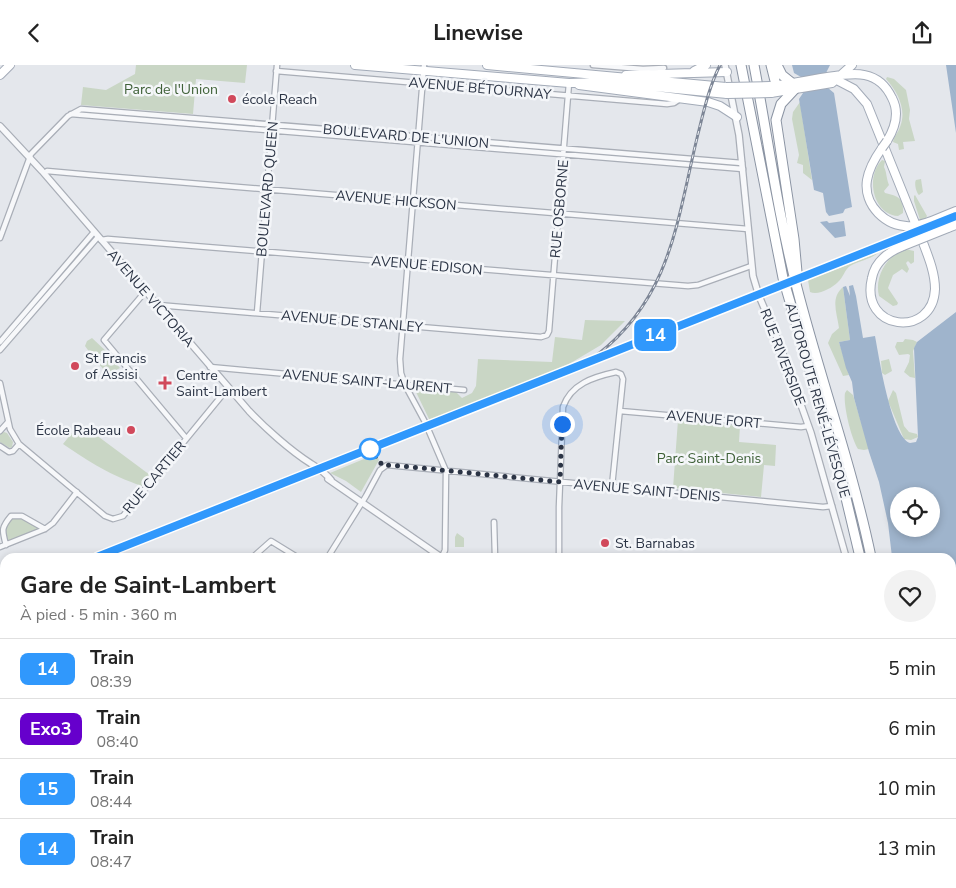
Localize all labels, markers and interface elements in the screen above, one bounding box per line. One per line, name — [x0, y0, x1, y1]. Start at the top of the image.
text: Linewise — [433, 18, 523, 48]
icon: back — [20, 19, 48, 47]
icon: share — [908, 19, 936, 47]
street label: AVENUE BÉTOURNAY — [408, 73, 553, 104]
park label: Parc de l'Union — [124, 80, 218, 99]
place label: école Reach — [242, 90, 317, 109]
marker: école Reach — [226, 93, 238, 105]
street label: BOULEVARD QUEEN — [252, 120, 283, 258]
street label: BOULEVARD DE L'UNION — [322, 120, 490, 153]
street label: RUE OSBORNE — [546, 159, 573, 259]
street label: AVENUE HICKSON — [335, 186, 457, 215]
street label: AVENUE VICTORIA — [103, 245, 198, 351]
street label: AVENUE EDISON — [371, 251, 483, 280]
street label: AUTOROUTE RENÉ-LÉVESQUE — [781, 300, 855, 500]
street label: AVENUE DE STANLEY — [280, 306, 424, 337]
street label: RUE RIVERSIDE — [755, 306, 810, 408]
line badge: 14 — [632, 319, 678, 351]
text: 14 — [644, 323, 666, 347]
place label: St Francis of Assisi — [85, 349, 147, 384]
marker: St Francis of Assisi — [69, 360, 81, 372]
street label: AVENUE SAINT-LAURENT — [281, 365, 453, 398]
place label: Centre Saint-Lambert — [176, 366, 267, 401]
marker: Centre Saint-Lambert — [158, 376, 172, 390]
street label: AVENUE FORT — [666, 406, 763, 433]
your location — [550, 412, 575, 437]
place label: École Rabeau — [36, 421, 121, 440]
marker: École Rabeau — [125, 424, 137, 436]
street label: RUE CARTIER — [118, 437, 190, 518]
unlabelled marker — [359, 438, 381, 460]
park label: Parc Saint-Denis — [657, 449, 762, 468]
street label: AVENUE SAINT-DENIS — [573, 475, 721, 506]
map controls — [890, 487, 940, 537]
button: locate — [890, 487, 940, 537]
place label: St. Barnabas — [615, 534, 695, 553]
marker: St. Barnabas — [599, 537, 611, 549]
text: Gare de Saint-Lambert — [20, 569, 276, 601]
button: heart — [884, 570, 936, 622]
text: À pied · 5 min · 360 m — [20, 604, 177, 626]
text: Train — [90, 645, 134, 671]
text: 5 min — [888, 656, 936, 682]
text: 14 — [37, 657, 58, 681]
text: 08:39 — [90, 671, 132, 693]
text: Train — [97, 705, 141, 731]
text: 6 min — [888, 716, 936, 742]
text: Exo3 — [30, 717, 72, 741]
text: 08:40 — [97, 731, 139, 753]
text: Train — [90, 765, 134, 791]
text: 10 min — [877, 776, 936, 802]
text: 15 — [37, 777, 58, 801]
text: 08:44 — [90, 791, 132, 813]
text: Train — [90, 825, 134, 851]
text: 13 min — [877, 836, 936, 862]
text: 14 — [37, 837, 58, 861]
text: 08:47 — [90, 851, 132, 873]

